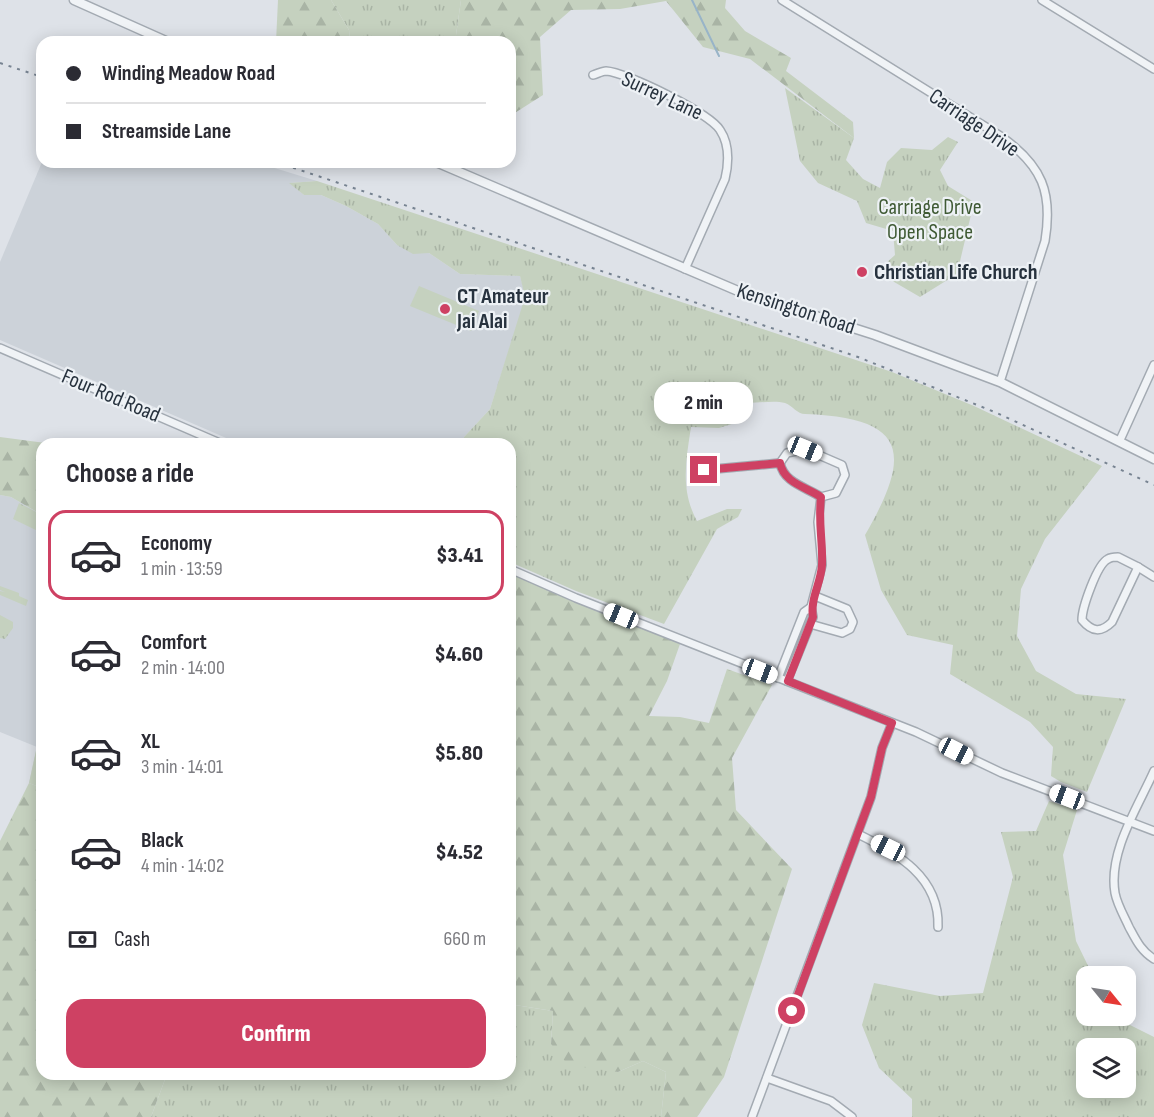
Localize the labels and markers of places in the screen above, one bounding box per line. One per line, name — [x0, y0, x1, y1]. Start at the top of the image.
place label: Christian Life Church — [874, 259, 1038, 286]
marker: Christian Life Church — [855, 265, 869, 279]
place label: CT Amateur Jai Alai — [456, 283, 549, 335]
marker: CT Amateur Jai Alai — [438, 302, 452, 316]

